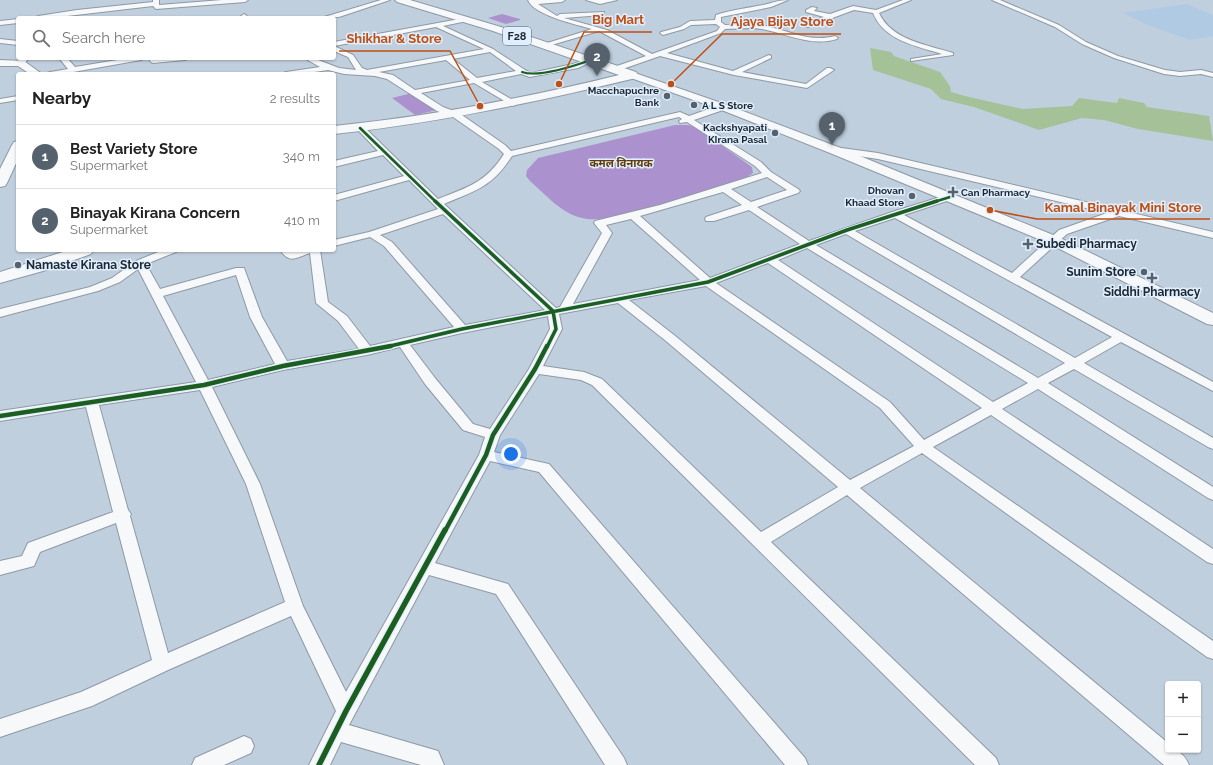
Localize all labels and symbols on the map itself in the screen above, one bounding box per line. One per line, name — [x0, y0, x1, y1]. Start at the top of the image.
callout: Big Mart — [584, 7, 652, 32]
callout: Ajaya Bijay Store — [722, 9, 841, 34]
text: Big Mart — [592, 12, 644, 27]
text: Ajaya Bijay Store — [731, 14, 834, 29]
callout: Shikhar & Store — [339, 26, 450, 51]
road number: F28 — [503, 27, 531, 45]
text: Shikhar & Store — [346, 31, 442, 46]
pin: 2 — [584, 43, 610, 76]
place label: Macchapuchre Bank — [588, 85, 659, 108]
marker: Macchapuchre Bank — [662, 91, 672, 101]
marker: A L S Store — [689, 100, 699, 110]
place label: A L S Store — [702, 100, 753, 111]
pin: 1 — [819, 112, 845, 145]
place label: Kackshyapati KIrana Pasal — [703, 122, 768, 145]
marker: Kackshyapati KIrana Pasal — [770, 128, 780, 138]
district label: कमल विनायक — [589, 157, 653, 170]
place label: Dhovan Khaad Store — [845, 185, 904, 208]
marker: Can Pharmacy — [948, 187, 958, 197]
place label: Can Pharmacy — [961, 187, 1031, 198]
marker: Dhovan Khaad Store — [907, 191, 917, 201]
callout: Kamal Binayak Mini Store — [1037, 194, 1210, 219]
text: Kamal Binayak Mini Store — [1045, 200, 1202, 215]
place label: Subedi Pharmacy — [1036, 237, 1137, 251]
marker: Subedi Pharmacy — [1023, 239, 1033, 249]
place label: Namaste Kirana Store — [26, 258, 151, 272]
marker: Namaste Kirana Store — [13, 260, 23, 270]
place label: Sunim Store — [1066, 265, 1136, 279]
marker: Sunim Store — [1139, 267, 1149, 277]
marker: Siddhi Pharmacy — [1147, 273, 1157, 283]
place label: Siddhi Pharmacy — [1104, 285, 1201, 299]
your location — [501, 444, 521, 464]

